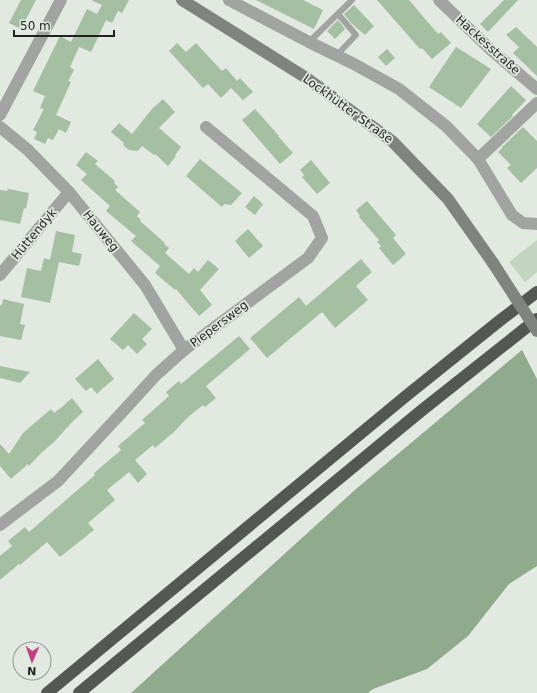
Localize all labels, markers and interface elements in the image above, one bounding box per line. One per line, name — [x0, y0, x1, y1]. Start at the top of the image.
scale bar — [14, 12, 114, 38]
street label: Hackesstraße — [453, 13, 523, 77]
text: 50 m — [20, 19, 51, 33]
street label: Lockhütter Straße — [300, 72, 396, 146]
street label: Hüttendyk — [8, 205, 60, 263]
street label: Hauweg — [80, 208, 122, 254]
street label: Piepersweg — [187, 298, 251, 350]
north arrow — [12, 641, 52, 681]
text: N — [27, 664, 37, 677]

